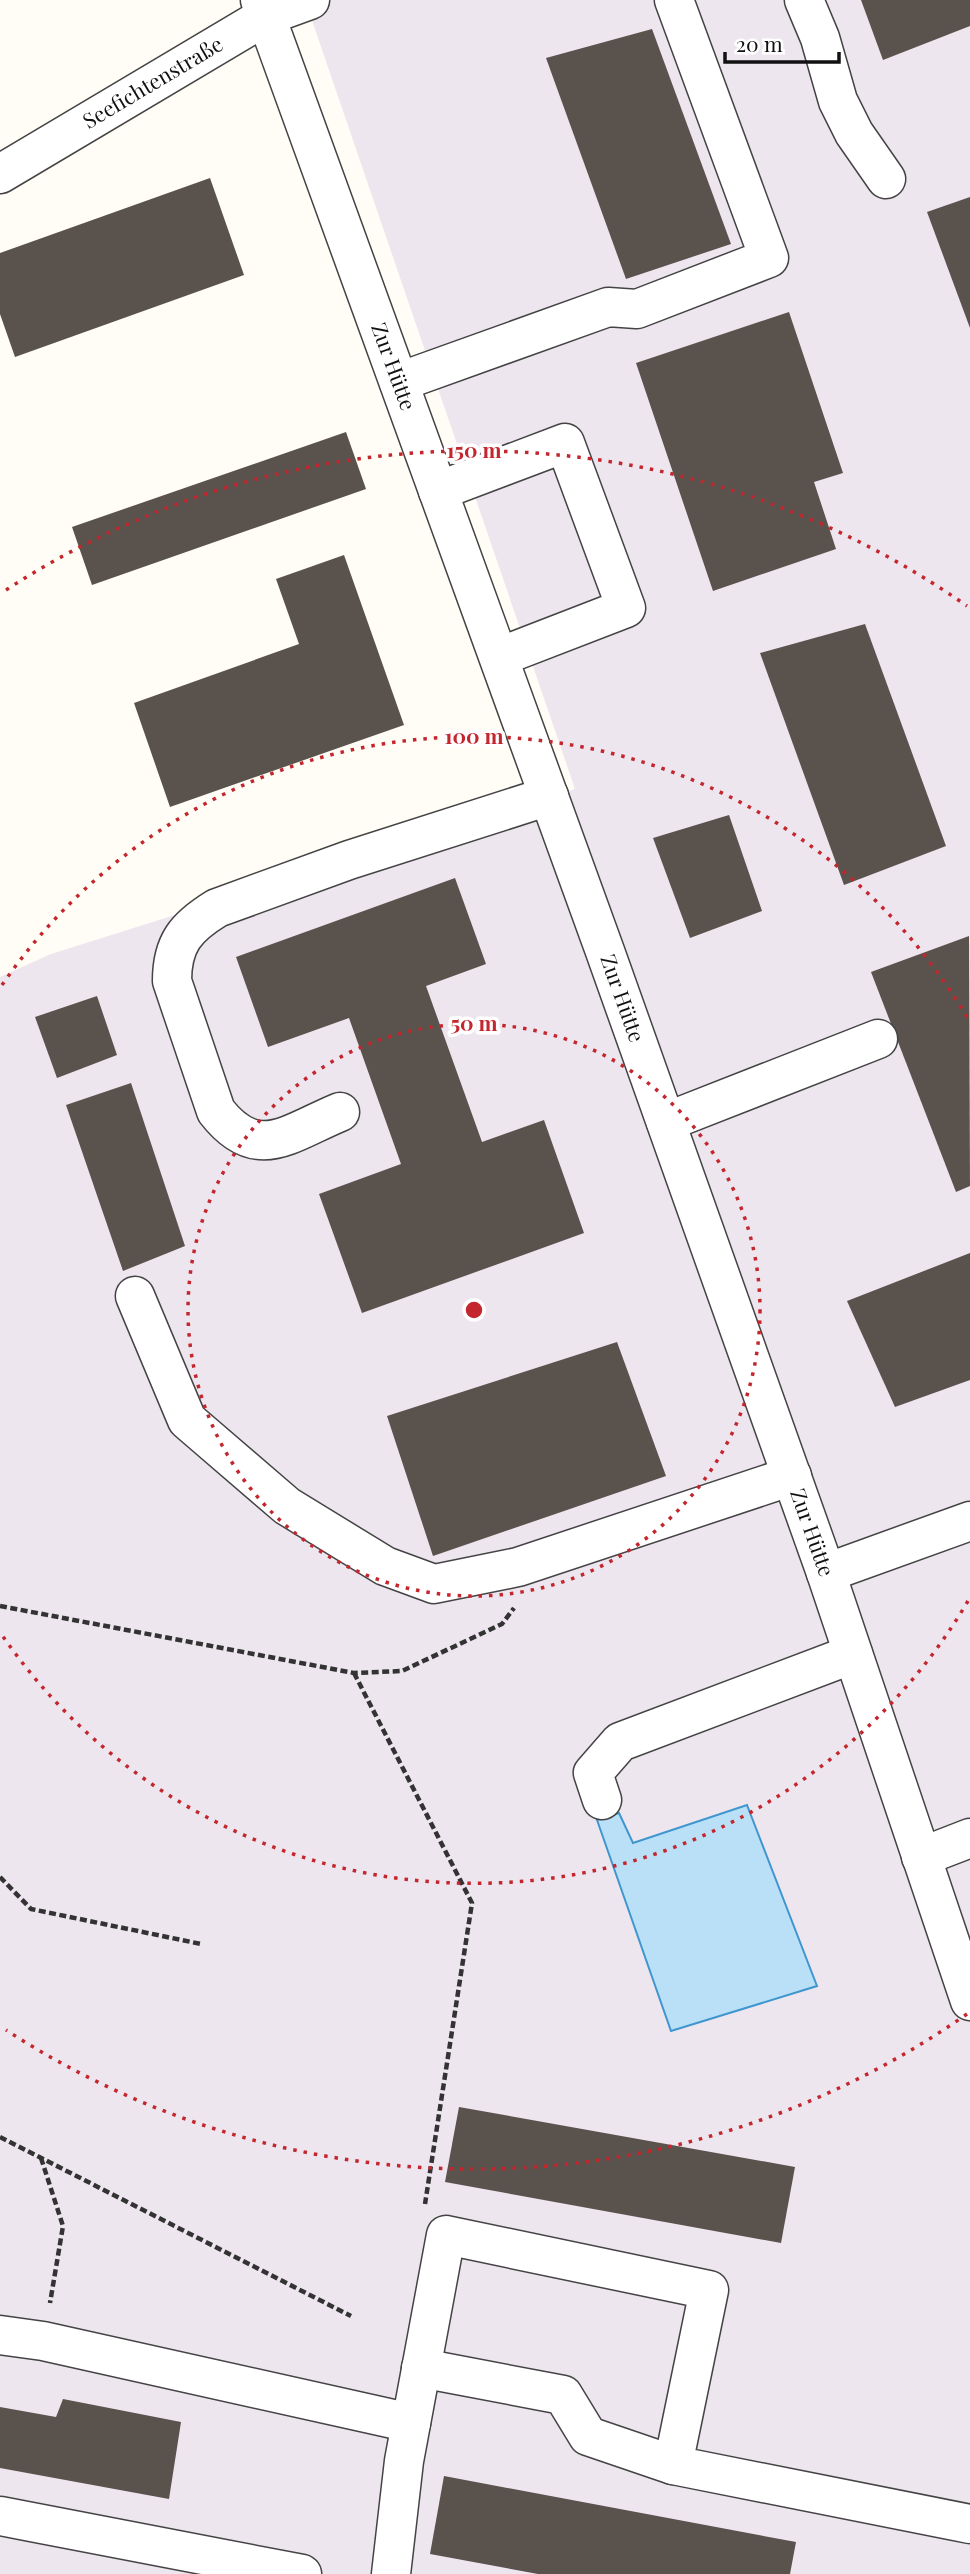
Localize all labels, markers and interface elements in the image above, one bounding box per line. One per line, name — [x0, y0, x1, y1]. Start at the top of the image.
scale bar — [725, 21, 839, 65]
street label: Seefichtenstraße — [77, 29, 227, 134]
text: 20 m — [736, 29, 783, 57]
street label: Zur Hütte — [366, 318, 424, 414]
text: 150 m — [447, 435, 501, 463]
text: 100 m — [444, 721, 504, 749]
street label: Zur Hütte — [595, 950, 652, 1045]
text: 50 m — [450, 1008, 498, 1036]
centre of rings — [462, 1298, 486, 1322]
street label: Zur Hütte — [785, 1484, 842, 1580]

